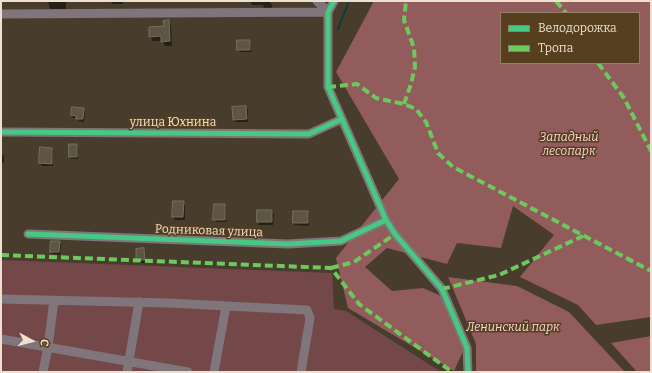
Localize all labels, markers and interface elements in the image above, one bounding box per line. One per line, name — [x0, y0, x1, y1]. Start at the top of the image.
legend — [500, 12, 640, 64]
text: Велодорожка — [538, 21, 617, 35]
text: Тропа — [538, 41, 573, 55]
street label: улица Юхнина — [130, 116, 216, 130]
park label: Западный лесопарк — [539, 131, 599, 159]
street label: Родниковая улица — [155, 222, 263, 240]
north arrow — [12, 321, 52, 361]
park label: Ленинский парк — [466, 321, 560, 335]
text: С — [38, 338, 51, 347]

